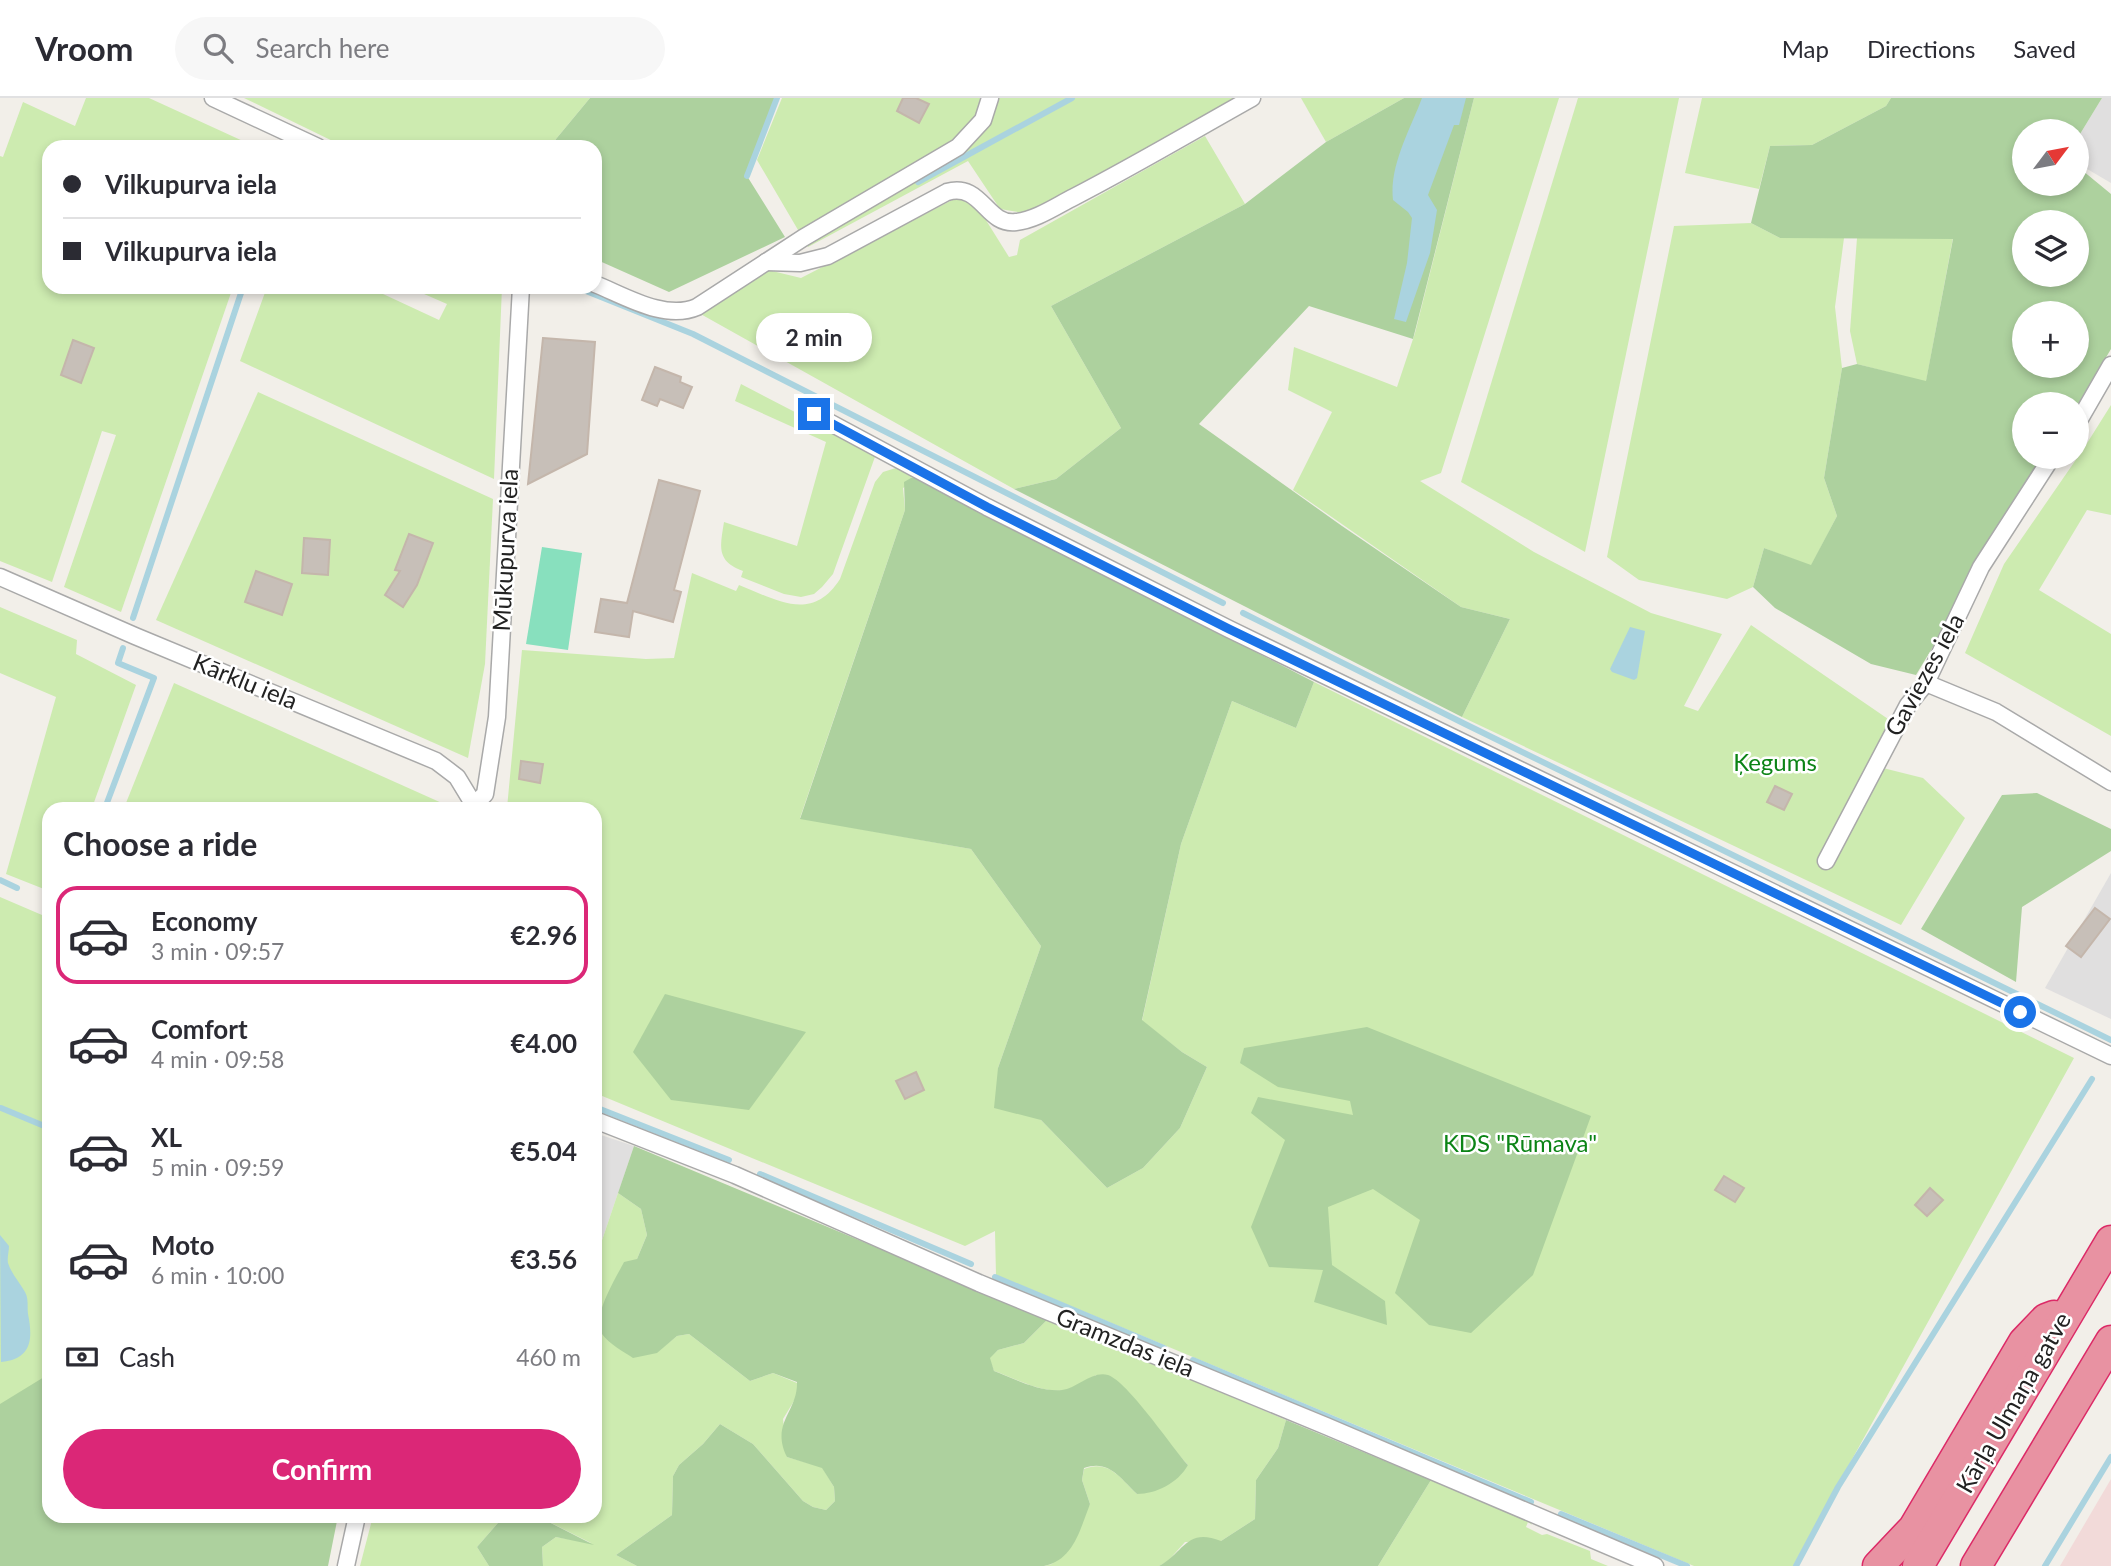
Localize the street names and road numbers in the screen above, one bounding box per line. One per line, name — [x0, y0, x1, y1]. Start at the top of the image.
street label: Mūkupurva iela — [486, 468, 523, 632]
street label: Gaviezes iela — [1878, 608, 1969, 741]
street label: Kārklu iela — [189, 647, 302, 715]
street label: Gramzdas iela — [1052, 1301, 1199, 1382]
street label: Kārļa Ulmaņa gatve — [1949, 1307, 2076, 1498]

